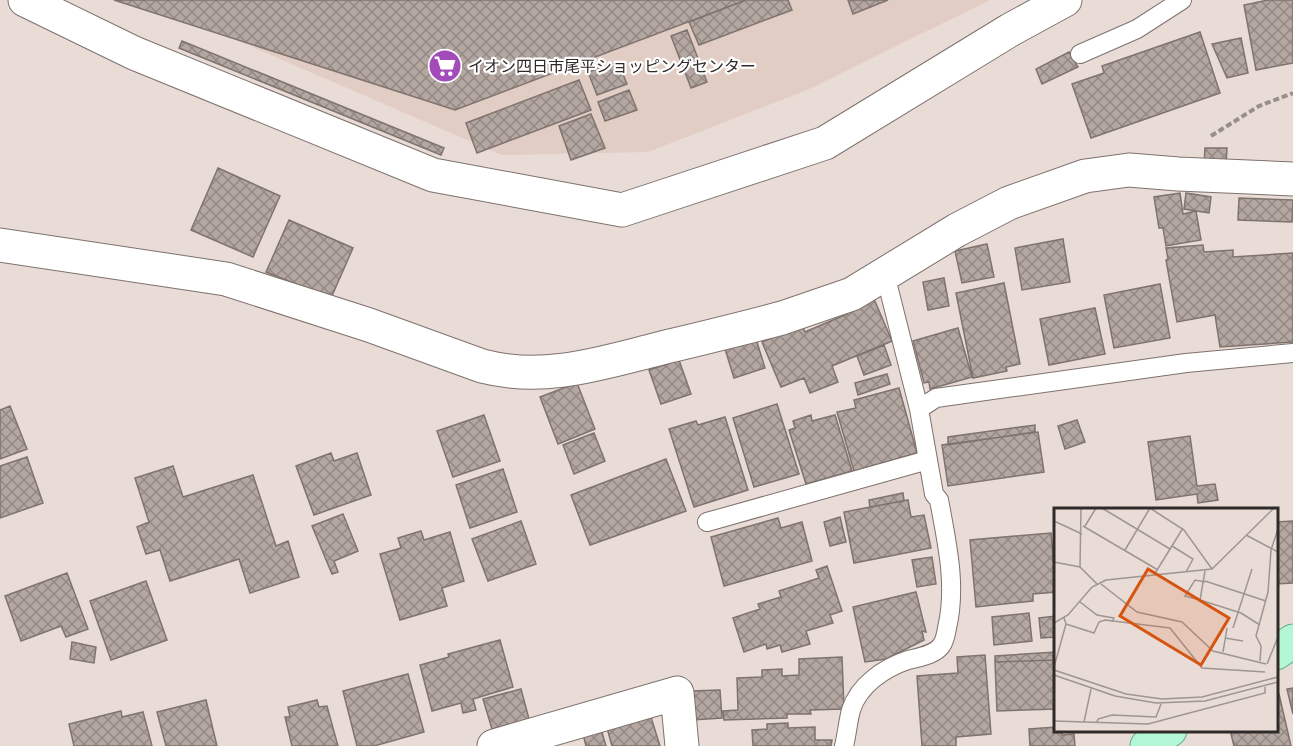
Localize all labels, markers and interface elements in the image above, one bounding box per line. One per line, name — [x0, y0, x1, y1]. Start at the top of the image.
supermarket icon: イオン四日市尾平ショッピングセンター — [427, 48, 463, 84]
place label: イオン四日市尾平ショッピングセンター — [468, 55, 756, 77]
inset map — [1054, 508, 1278, 731]

